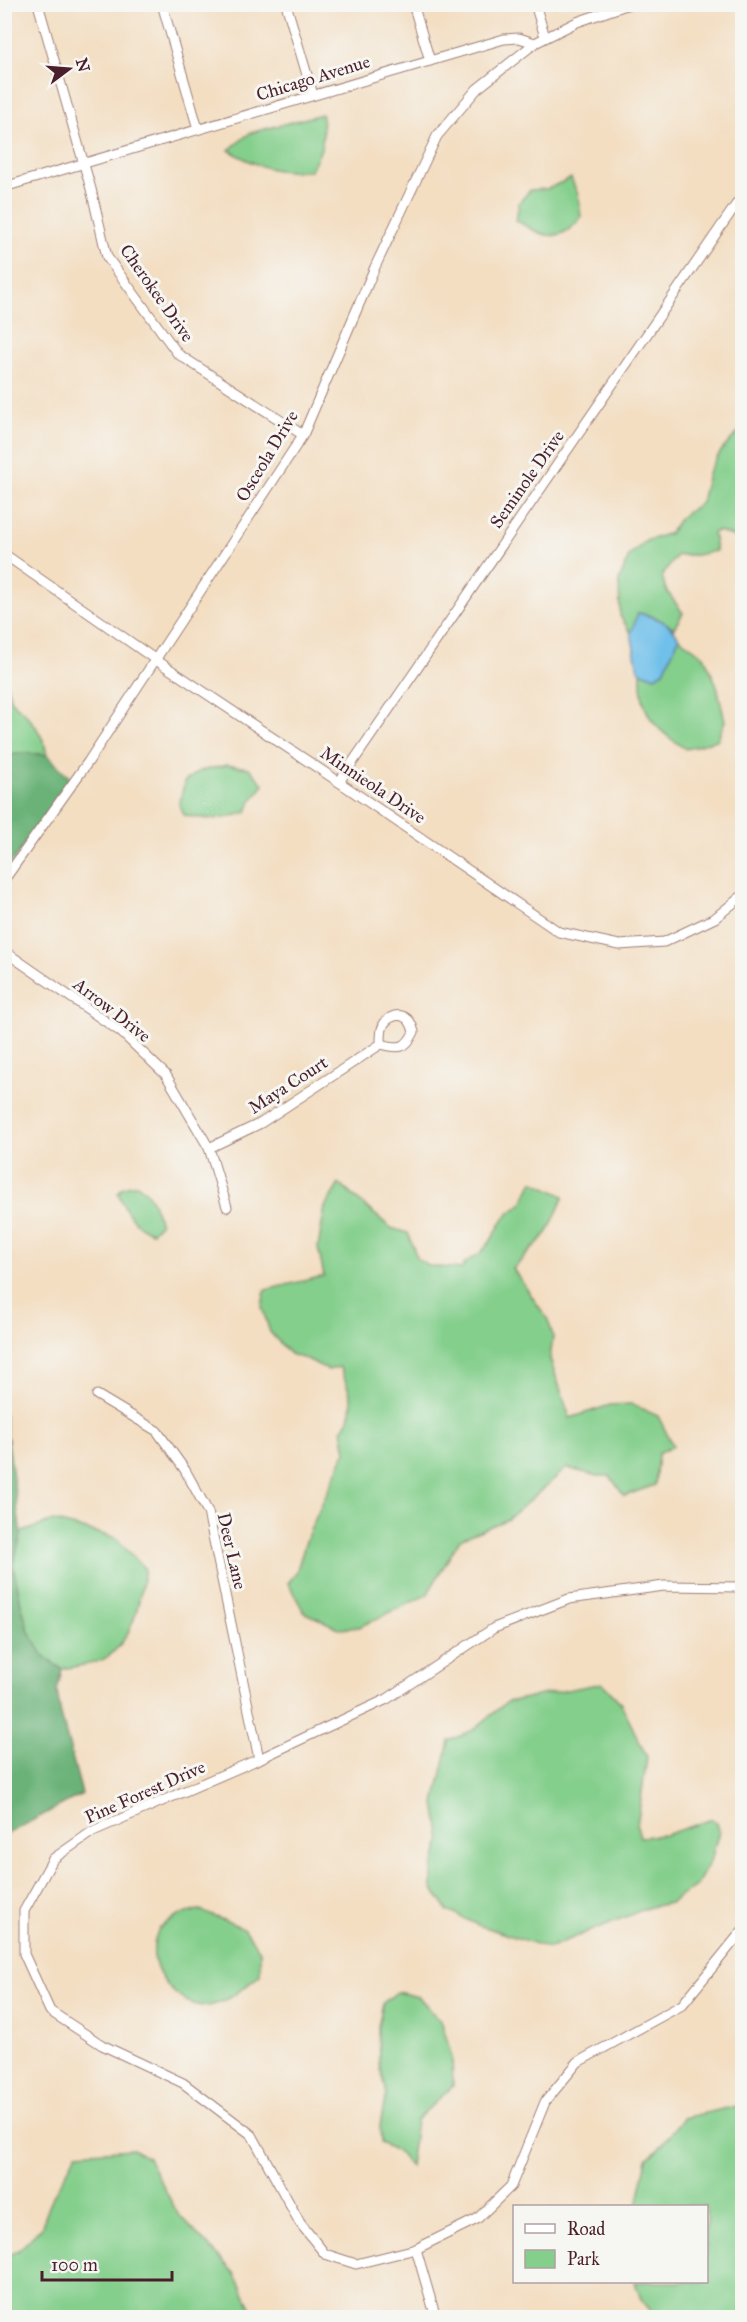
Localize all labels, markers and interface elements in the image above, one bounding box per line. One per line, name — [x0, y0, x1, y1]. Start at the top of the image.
north arrow — [39, 39, 99, 99]
street label: Chicago Avenue — [253, 50, 373, 107]
text: N — [72, 56, 94, 75]
street label: Cherokee Drive — [115, 240, 199, 346]
street label: Osceola Drive — [231, 406, 303, 506]
street label: Seminole Drive — [485, 426, 569, 532]
street label: Minnieola Drive — [316, 742, 430, 828]
street label: Arrow Drive — [68, 972, 155, 1047]
street label: Maya Court — [244, 1051, 332, 1119]
street label: Deer Lane — [213, 1511, 251, 1591]
street label: Pine Forest Drive — [81, 1756, 209, 1828]
legend — [513, 2205, 708, 2283]
text: Road — [567, 2218, 605, 2240]
scale bar — [42, 2244, 172, 2282]
text: Park — [567, 2248, 600, 2270]
text: 100 m — [51, 2254, 98, 2276]

